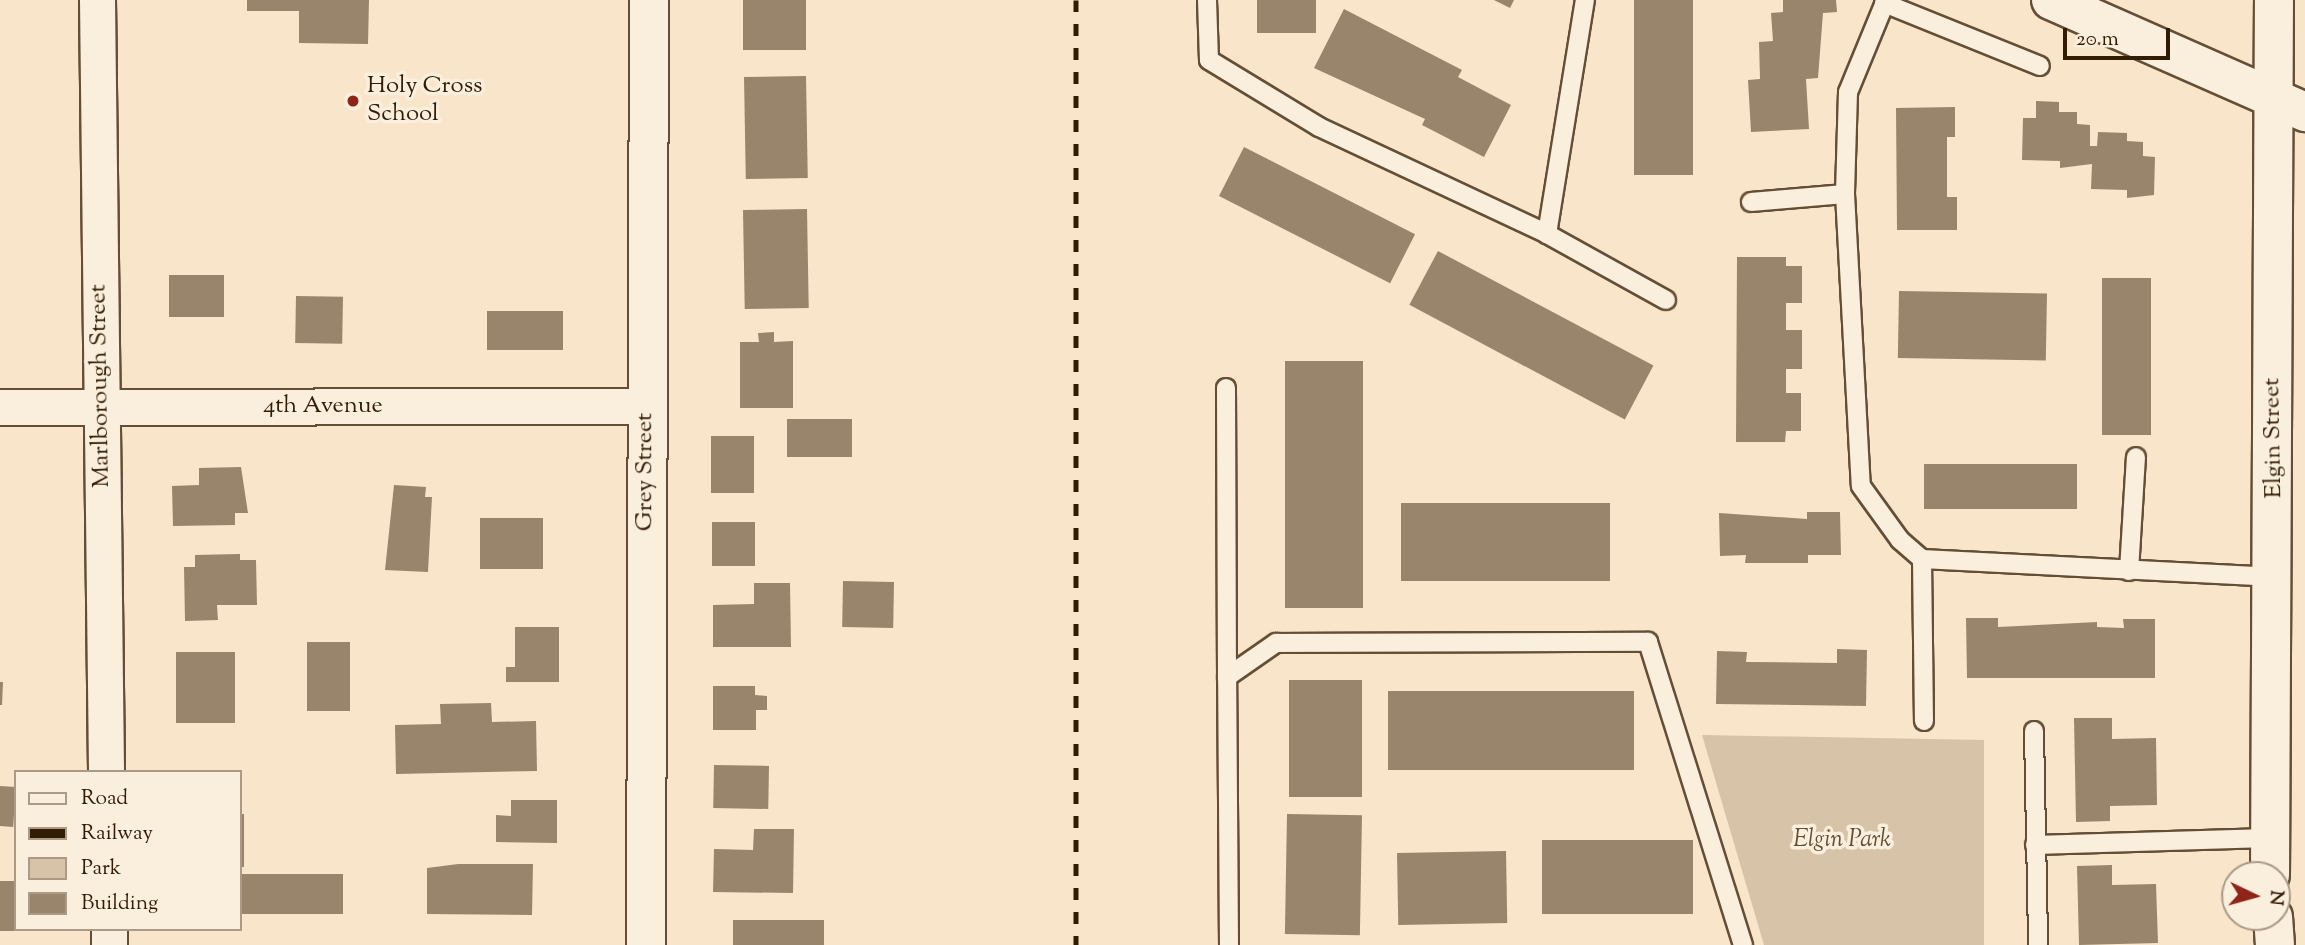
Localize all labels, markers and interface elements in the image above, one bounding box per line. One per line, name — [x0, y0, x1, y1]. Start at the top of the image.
scale bar — [2067, 14, 2174, 58]
text: 20 m — [2076, 25, 2119, 55]
place label: Holy Cross School — [367, 73, 483, 129]
marker: Holy Cross School — [345, 93, 361, 109]
street label: Marlborough Street — [85, 284, 117, 488]
street label: Elgin Street — [2259, 377, 2289, 499]
street label: 4th Avenue — [263, 393, 383, 421]
street label: Grey Street — [632, 413, 660, 531]
legend — [14, 770, 242, 931]
text: Road — [81, 784, 128, 814]
text: Railway — [81, 819, 153, 849]
park label: Elgin Park — [1793, 827, 1891, 855]
text: Park — [81, 854, 121, 884]
north arrow — [2221, 861, 2291, 931]
text: Building — [81, 889, 158, 919]
text: N — [2261, 889, 2290, 906]

